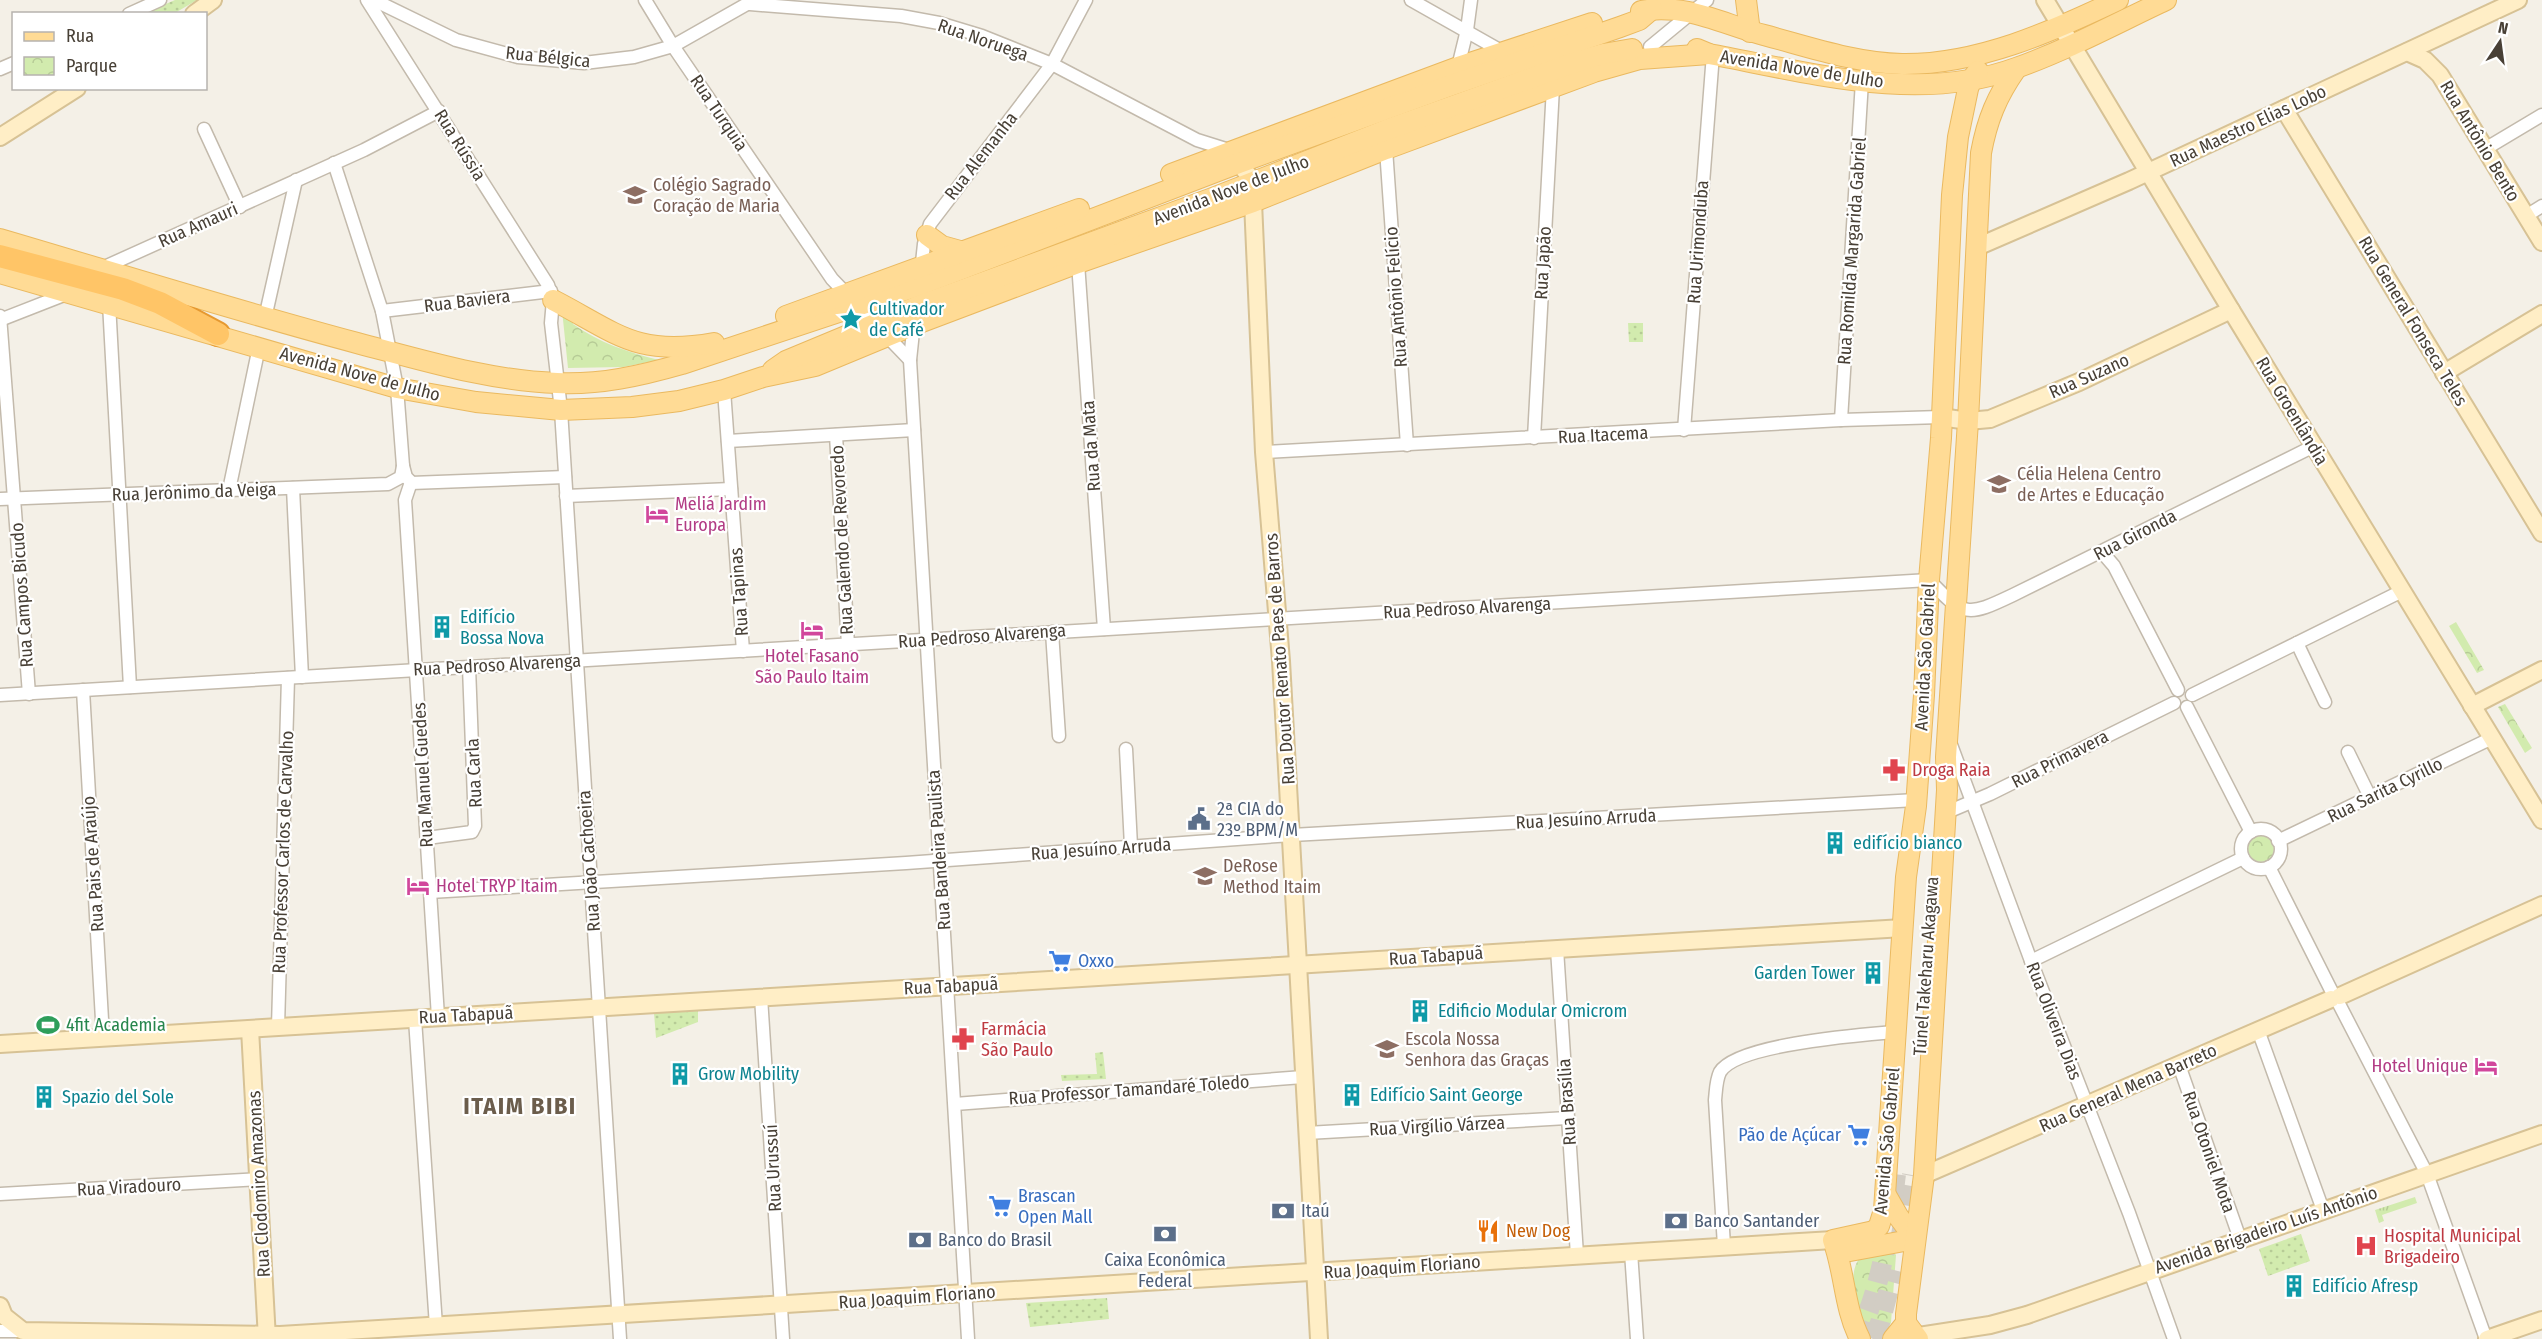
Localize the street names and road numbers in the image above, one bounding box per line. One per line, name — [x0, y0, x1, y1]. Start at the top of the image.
street label: Rua Noruega — [935, 14, 1031, 66]
street label: Rua Bélgica — [505, 42, 592, 72]
street label: Avenida Nove de Julho — [1719, 45, 1885, 93]
street label: Rua Turquia — [685, 71, 753, 156]
street label: Rua Antônio Bento — [2435, 76, 2525, 206]
street label: Rua Maestro Elias Lobo — [2166, 80, 2330, 172]
street label: Rua Rússia — [429, 105, 491, 185]
street label: Rua Alemanha — [940, 107, 1022, 204]
street label: Rua Romilda Margarida Gabriel — [1833, 136, 1871, 366]
street label: Avenida Nove de Julho — [1150, 150, 1312, 230]
street label: Rua Urimonduba — [1683, 179, 1713, 305]
street label: Rua Amauri — [155, 198, 241, 252]
street label: Rua Antônio Felício — [1380, 226, 1412, 368]
street label: Rua Japão — [1530, 226, 1556, 300]
street label: Rua General Fonseca Teles — [2354, 232, 2473, 410]
street label: Rua Baviera — [423, 285, 512, 317]
street label: Avenida Nove de Julho — [277, 342, 443, 406]
street label: Rua Suzano — [2046, 349, 2132, 403]
street label: Rua Groenlândia — [2251, 353, 2333, 469]
street label: Rua da Mata — [1077, 400, 1105, 492]
street label: Rua Itacema — [1557, 422, 1649, 448]
street label: Rua Galendo de Revoredo — [826, 445, 858, 635]
street label: Rua Jerônimo da Veiga — [111, 478, 277, 506]
street label: Rua Gironda — [2090, 505, 2180, 565]
street label: Rua Campos Bicudo — [6, 522, 38, 668]
street label: Rua Doutor Renato Paes de Barros — [1260, 532, 1300, 785]
street label: Rua Tapinas — [725, 547, 753, 637]
street label: Avenida São Gabriel — [1910, 582, 1940, 731]
street label: Rua Pedroso Alvarenga — [1383, 593, 1552, 623]
street label: Rua Pedroso Alvarenga — [897, 619, 1067, 653]
street label: Rua Pedroso Alvarenga — [413, 650, 582, 680]
street label: Rua Manuel Guedes — [408, 701, 438, 848]
street label: Rua Primavera — [2008, 725, 2112, 793]
street label: Rua Professor Carlos de Carvalho — [268, 730, 298, 974]
street label: Rua Carla — [461, 737, 487, 808]
street label: Rua Sarita Cyrillo — [2324, 753, 2446, 827]
street label: Rua Bandeira Paulista — [922, 769, 956, 931]
street label: Rua João Cachoeira — [573, 790, 605, 932]
street label: Rua Pais de Araújo — [77, 795, 109, 933]
street label: Rua Jesuíno Arruda — [1515, 804, 1657, 834]
street label: Rua Jesuíno Arruda — [1030, 833, 1172, 865]
street label: Túnel Takeharu Akagawa — [1909, 876, 1943, 1056]
street label: Rua Tabapuã — [1388, 942, 1484, 970]
street label: Rua Oliveira Dias — [2021, 959, 2087, 1083]
street label: Rua Tabapuã — [903, 973, 999, 999]
street label: Rua Tabapuã — [418, 1002, 514, 1028]
street label: Rua General Mena Barreto — [2036, 1039, 2220, 1137]
street label: Rua Brasília — [1553, 1058, 1581, 1146]
street label: Avenida São Gabriel — [1870, 1066, 1904, 1215]
street label: Rua Professor Tamandaré Toledo — [1008, 1071, 1250, 1109]
street label: Rua Otoniel Mota — [2178, 1088, 2240, 1216]
street label: Rua Clodomiro Amazonas — [243, 1090, 275, 1278]
street label: Rua Virgílio Várzea — [1368, 1111, 1506, 1141]
street label: Rua Urussuí — [760, 1123, 786, 1212]
street label: Rua Viradouro — [76, 1173, 182, 1201]
street label: Avenida Brigadeiro Luís Antônio — [2152, 1181, 2380, 1279]
street label: Rua Joaquim Floriano — [1323, 1251, 1481, 1283]
street label: Rua Joaquim Floriano — [838, 1281, 996, 1313]

